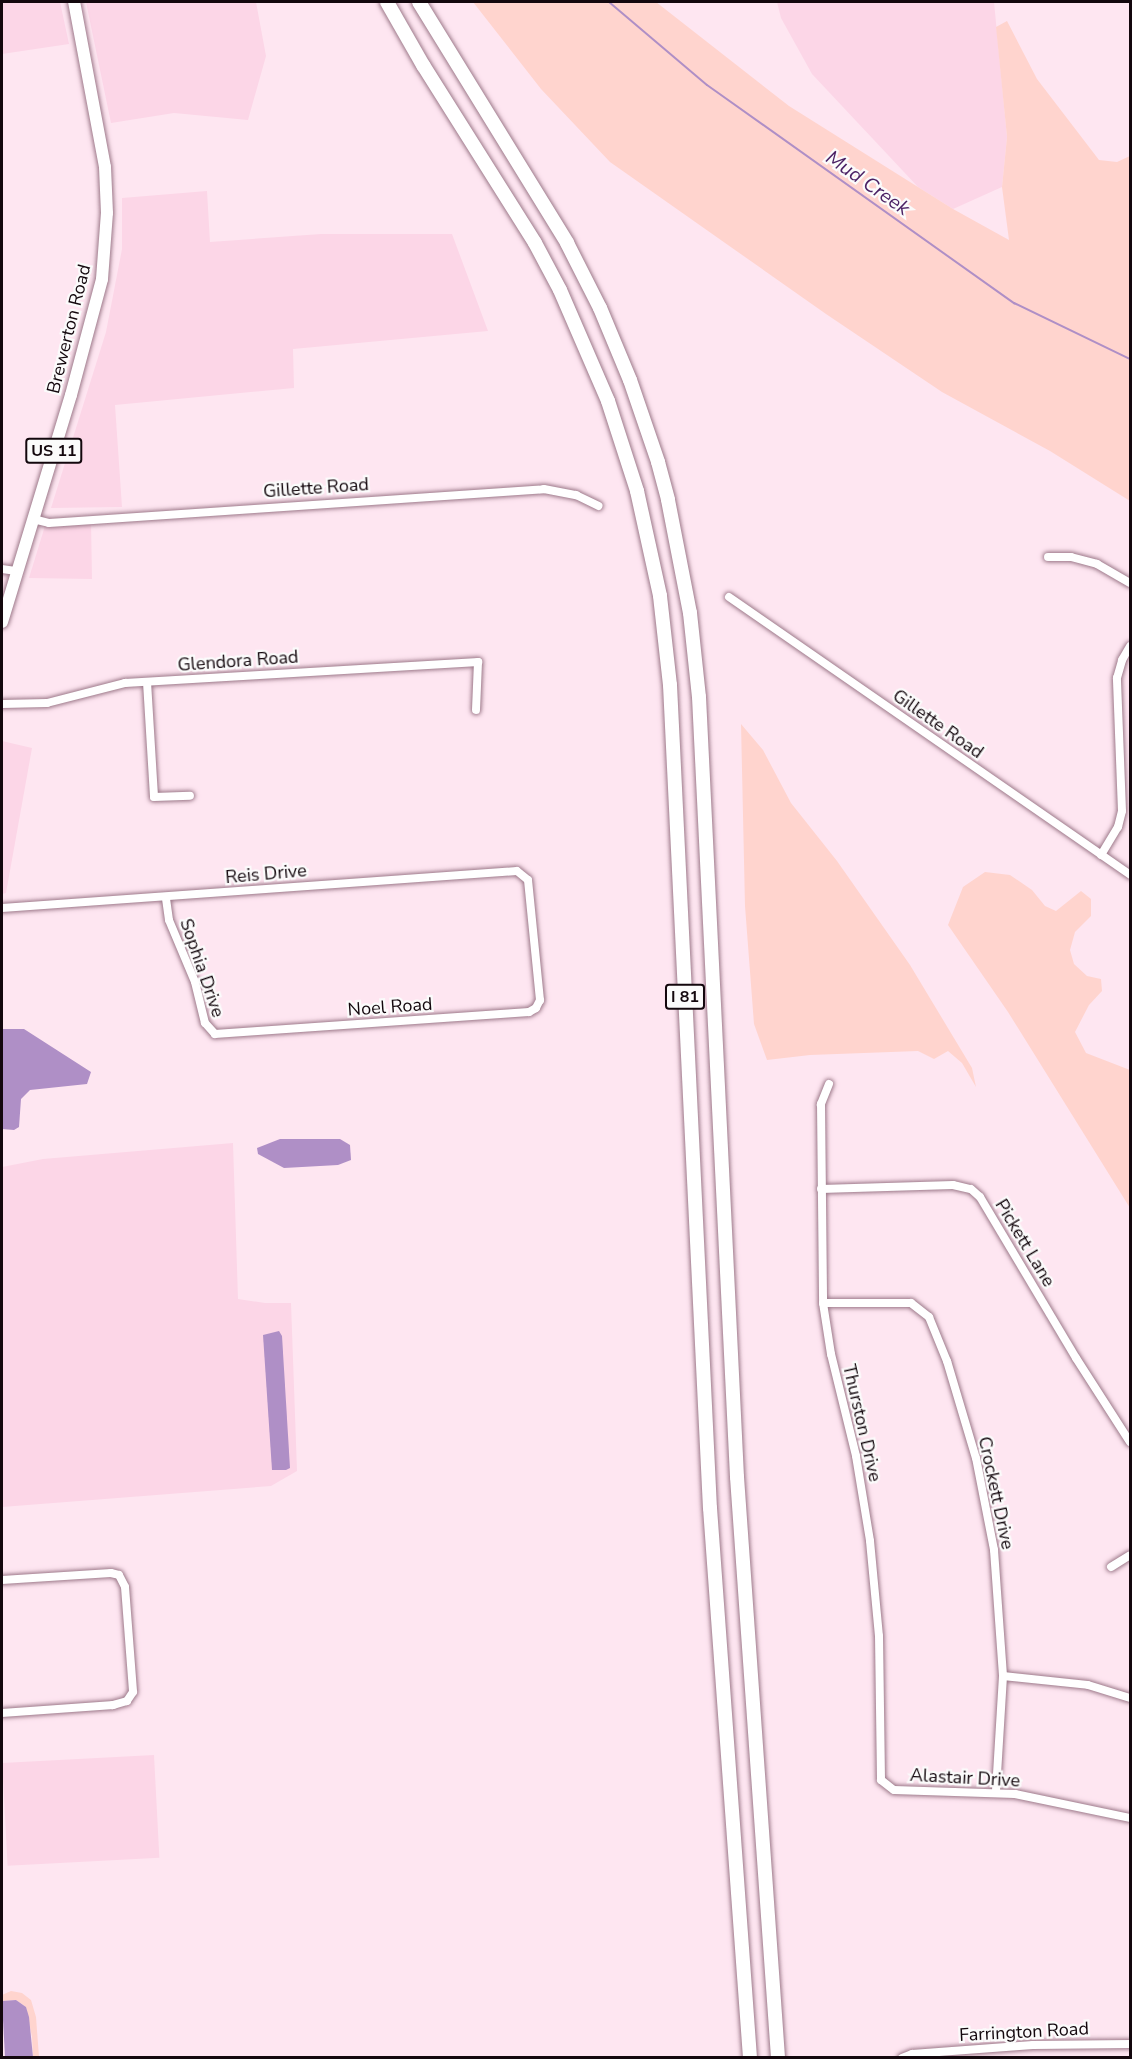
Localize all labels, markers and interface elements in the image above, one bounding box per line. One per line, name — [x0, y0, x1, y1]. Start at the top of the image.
water label: Mud Creek — [821, 145, 915, 221]
street label: Brewerton Road — [43, 262, 95, 396]
road number: US 11 — [24, 438, 84, 464]
street label: Gillette Road — [263, 474, 369, 502]
street label: Glendora Road — [177, 646, 299, 676]
street label: Gillette Road — [888, 685, 988, 763]
street label: Reis Drive — [224, 860, 308, 888]
street label: Sophia Drive — [175, 916, 229, 1020]
road number: I 81 — [664, 984, 706, 1010]
street label: Noel Road — [347, 993, 433, 1021]
street label: Pickett Lane — [990, 1195, 1060, 1291]
street label: Thurston Drive — [838, 1362, 886, 1484]
street label: Crockett Drive — [974, 1435, 1018, 1551]
street label: Alastair Drive — [909, 1764, 1021, 1792]
street label: Farrington Road — [959, 2018, 1089, 2046]

